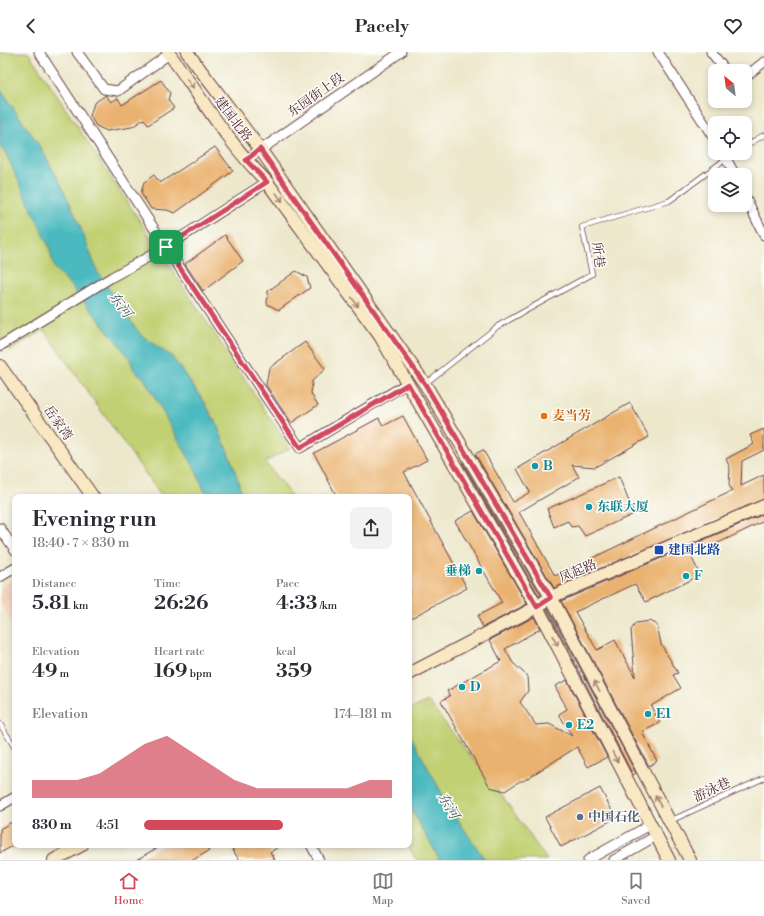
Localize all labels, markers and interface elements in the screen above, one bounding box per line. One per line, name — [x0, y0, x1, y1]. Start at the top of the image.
icon: back — [20, 15, 42, 37]
text: Pacely — [355, 15, 409, 38]
icon: heart — [722, 15, 744, 37]
north arrow — [708, 64, 752, 108]
map controls — [708, 64, 752, 212]
street label: 东园街上段 — [285, 70, 347, 120]
one-way arrow — [186, 78, 194, 89]
street label: 建国北路 — [211, 93, 255, 145]
button: locate — [708, 116, 752, 160]
button: layers — [708, 168, 752, 212]
one-way arrow — [274, 191, 283, 202]
pin — [149, 230, 183, 264]
icon: arrive — [155, 236, 177, 258]
street label: 所巷 — [588, 241, 608, 269]
water label: 东河 — [104, 288, 137, 324]
one-way arrow — [351, 296, 360, 307]
street label: 岳家湾 — [40, 402, 76, 444]
place label: 麦当劳 — [552, 408, 591, 424]
marker: 麦当劳 — [539, 411, 549, 421]
place label: B — [543, 458, 553, 474]
marker: B — [530, 461, 540, 471]
place label: 东联大厦 — [597, 499, 649, 515]
marker: 东联大厦 — [584, 502, 594, 512]
text: Evening run — [32, 506, 157, 533]
button: share — [350, 507, 392, 549]
text: 18:40 · 7 × 830 m — [32, 535, 129, 551]
place label: 建国北路 — [668, 542, 720, 558]
marker: 建国北路 — [653, 544, 665, 556]
street label: 凤起路 — [557, 556, 599, 586]
place label: 垂梯 — [445, 563, 471, 579]
marker: 垂梯 — [474, 566, 484, 576]
place label: F — [694, 568, 703, 584]
marker: F — [681, 571, 691, 581]
text: Distance — [32, 577, 76, 591]
text: Time — [154, 577, 181, 591]
text: Pace — [276, 577, 300, 591]
text: 5.81 — [32, 591, 71, 616]
text: 26:26 — [154, 591, 208, 616]
text: 4:33 — [276, 591, 317, 616]
text: km — [71, 599, 88, 613]
text: /km — [317, 599, 337, 613]
one-way arrow — [552, 635, 559, 647]
text: Elevation — [32, 645, 80, 659]
text: Heart rate — [154, 645, 205, 659]
text: kcal — [276, 645, 296, 659]
text: 49 — [32, 659, 57, 684]
text: 169 — [154, 659, 187, 684]
text: 359 — [276, 659, 312, 684]
text: m — [57, 667, 69, 681]
text: bpm — [187, 667, 212, 681]
place label: D — [470, 679, 480, 695]
one-way arrow — [593, 680, 601, 692]
marker: D — [457, 682, 467, 692]
text: Elevation — [32, 706, 88, 722]
text: 174–181 m — [334, 706, 392, 722]
place label: E1 — [656, 706, 672, 722]
marker: E1 — [643, 709, 653, 719]
place label: E2 — [577, 717, 594, 733]
marker: E2 — [564, 720, 574, 730]
one-way arrow — [612, 751, 619, 763]
street label: 游泳巷 — [691, 775, 733, 805]
water label: 东河 — [433, 789, 464, 825]
one-way arrow — [654, 795, 661, 807]
place label: 中国石化 — [588, 809, 640, 825]
marker: 中国石化 — [575, 812, 585, 822]
text: 830 m — [32, 817, 71, 833]
text: 4:51 — [96, 817, 119, 833]
tab: Home — [114, 870, 144, 908]
tab: Map — [372, 870, 394, 908]
tab: Saved — [621, 870, 650, 908]

